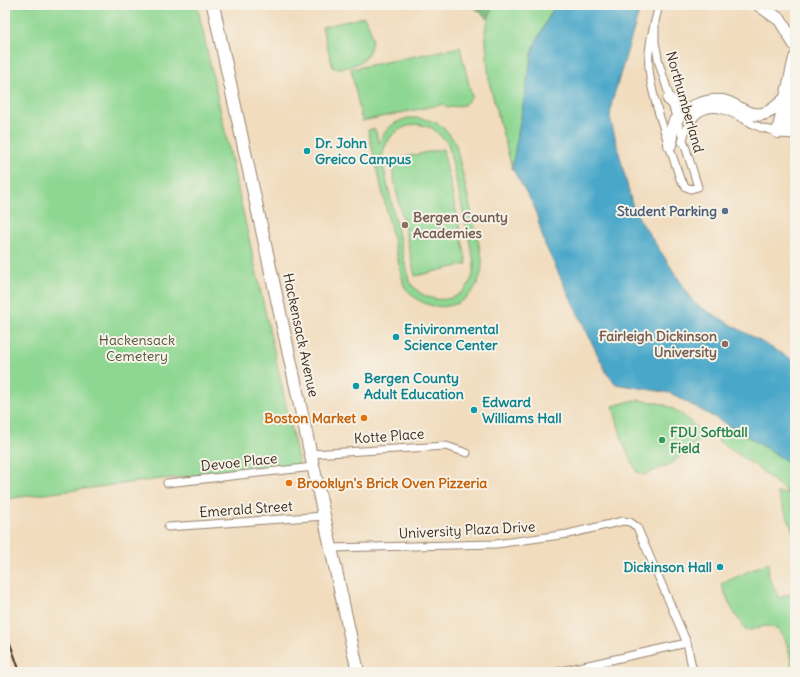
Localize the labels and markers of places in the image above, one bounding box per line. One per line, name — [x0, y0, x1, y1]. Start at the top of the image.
place label: Dr. John Greico Campus — [315, 134, 412, 168]
marker: Dr. John Greico Campus — [302, 146, 312, 156]
place label: Student Parking — [617, 202, 717, 220]
marker: Student Parking — [720, 206, 730, 216]
place label: Bergen County Academies — [413, 208, 508, 242]
marker: Bergen County Academies — [400, 220, 410, 230]
place label: Enivironmental Science Center — [404, 320, 499, 354]
place label: Fairleigh Dickinson University — [599, 327, 717, 361]
marker: Enivironmental Science Center — [391, 332, 401, 342]
marker: Fairleigh Dickinson University — [720, 339, 730, 349]
place label: Bergen County Adult Education — [364, 369, 464, 403]
marker: Bergen County Adult Education — [351, 381, 361, 391]
place label: Edward Williams Hall — [482, 393, 562, 427]
marker: Edward Williams Hall — [469, 405, 479, 415]
place label: Boston Market — [264, 409, 356, 427]
marker: Boston Market — [359, 413, 369, 423]
place label: FDU Softball Field — [670, 423, 748, 457]
marker: FDU Softball Field — [657, 435, 667, 445]
place label: Brooklyn's Brick Oven Pizzeria — [297, 474, 487, 492]
marker: Brooklyn's Brick Oven Pizzeria — [284, 478, 294, 488]
place label: Dickinson Hall — [623, 558, 712, 576]
marker: Dickinson Hall — [715, 562, 725, 572]

